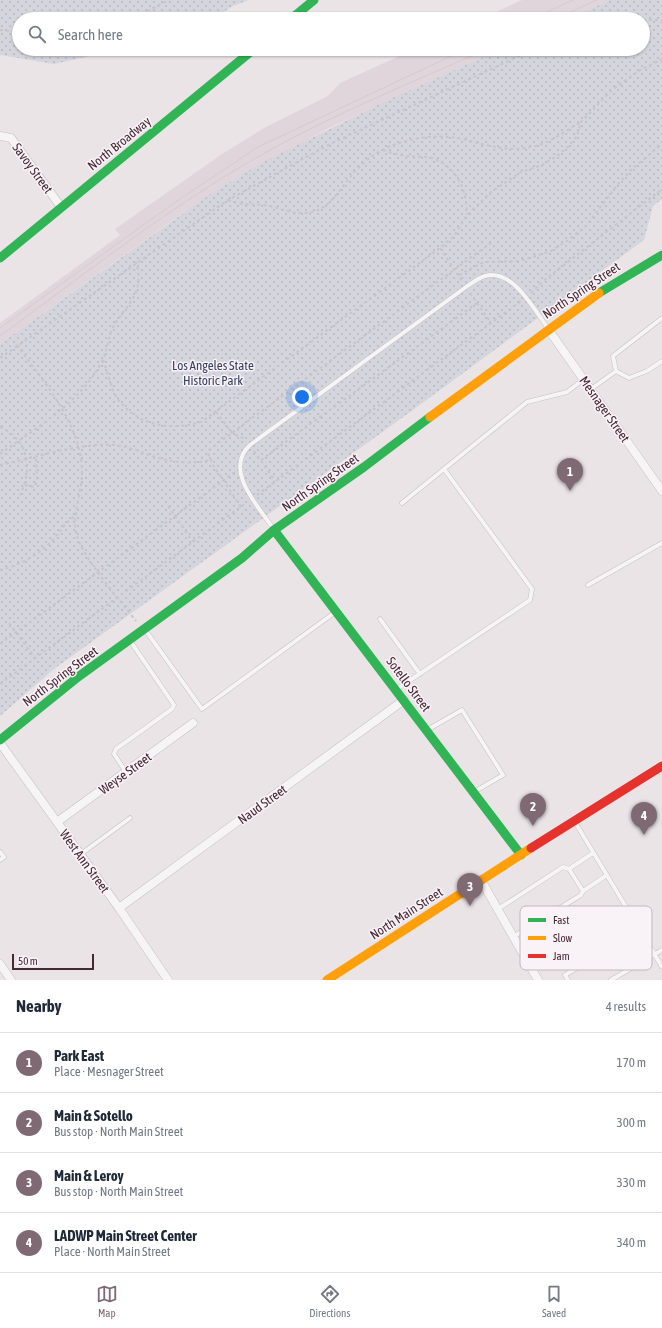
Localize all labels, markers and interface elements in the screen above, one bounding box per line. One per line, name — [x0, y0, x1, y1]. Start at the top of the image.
search box — [12, 12, 650, 56]
icon: search — [26, 23, 48, 45]
text: Search here — [58, 26, 123, 43]
street label: North Broadway — [85, 113, 154, 173]
street label: Savoy Street — [9, 140, 56, 197]
street label: North Spring Street — [540, 259, 623, 322]
park label: Los Angeles State Historic Park — [172, 358, 254, 388]
street label: Mesnager Street — [576, 373, 633, 445]
your location — [292, 387, 312, 407]
street label: North Spring Street — [279, 450, 362, 514]
pin: 1 — [557, 458, 583, 491]
street label: North Spring Street — [20, 643, 101, 709]
street label: Sotello Street — [383, 654, 434, 715]
street label: Weyse Street — [96, 749, 155, 797]
street label: Naud Street — [235, 782, 290, 827]
pin: 2 — [520, 793, 546, 826]
pin: 4 — [631, 802, 657, 835]
street label: West Ann Street — [57, 827, 113, 896]
pin: 3 — [457, 873, 483, 906]
street label: North Main Street — [367, 884, 446, 942]
legend — [520, 906, 652, 970]
text: Fast — [553, 914, 569, 926]
text: Slow — [553, 932, 572, 944]
text: Jam — [553, 950, 570, 962]
scale bar — [12, 952, 94, 971]
text: 50 m — [18, 955, 38, 967]
text: Nearby — [16, 996, 62, 1016]
text: 4 results — [606, 999, 646, 1014]
text: Park East — [54, 1047, 104, 1064]
text: 1 — [26, 1055, 32, 1070]
text: 170 m — [617, 1055, 646, 1070]
text: Place · Mesnager Street — [54, 1064, 164, 1079]
text: Main & Sotello — [54, 1107, 133, 1124]
text: 2 — [26, 1115, 32, 1130]
text: 300 m — [617, 1115, 646, 1130]
text: Bus stop · North Main Street — [54, 1124, 183, 1139]
text: Main & Leroy — [54, 1167, 124, 1184]
text: 3 — [26, 1175, 32, 1190]
text: 330 m — [617, 1175, 646, 1190]
text: Bus stop · North Main Street — [54, 1184, 183, 1199]
text: LADWP Main Street Center — [54, 1227, 197, 1244]
text: 4 — [26, 1235, 32, 1250]
text: 340 m — [617, 1235, 646, 1250]
text: Place · North Main Street — [54, 1244, 171, 1259]
tab: Map — [96, 1283, 118, 1319]
tab: Directions — [309, 1283, 350, 1319]
tab: Saved — [542, 1283, 566, 1319]

